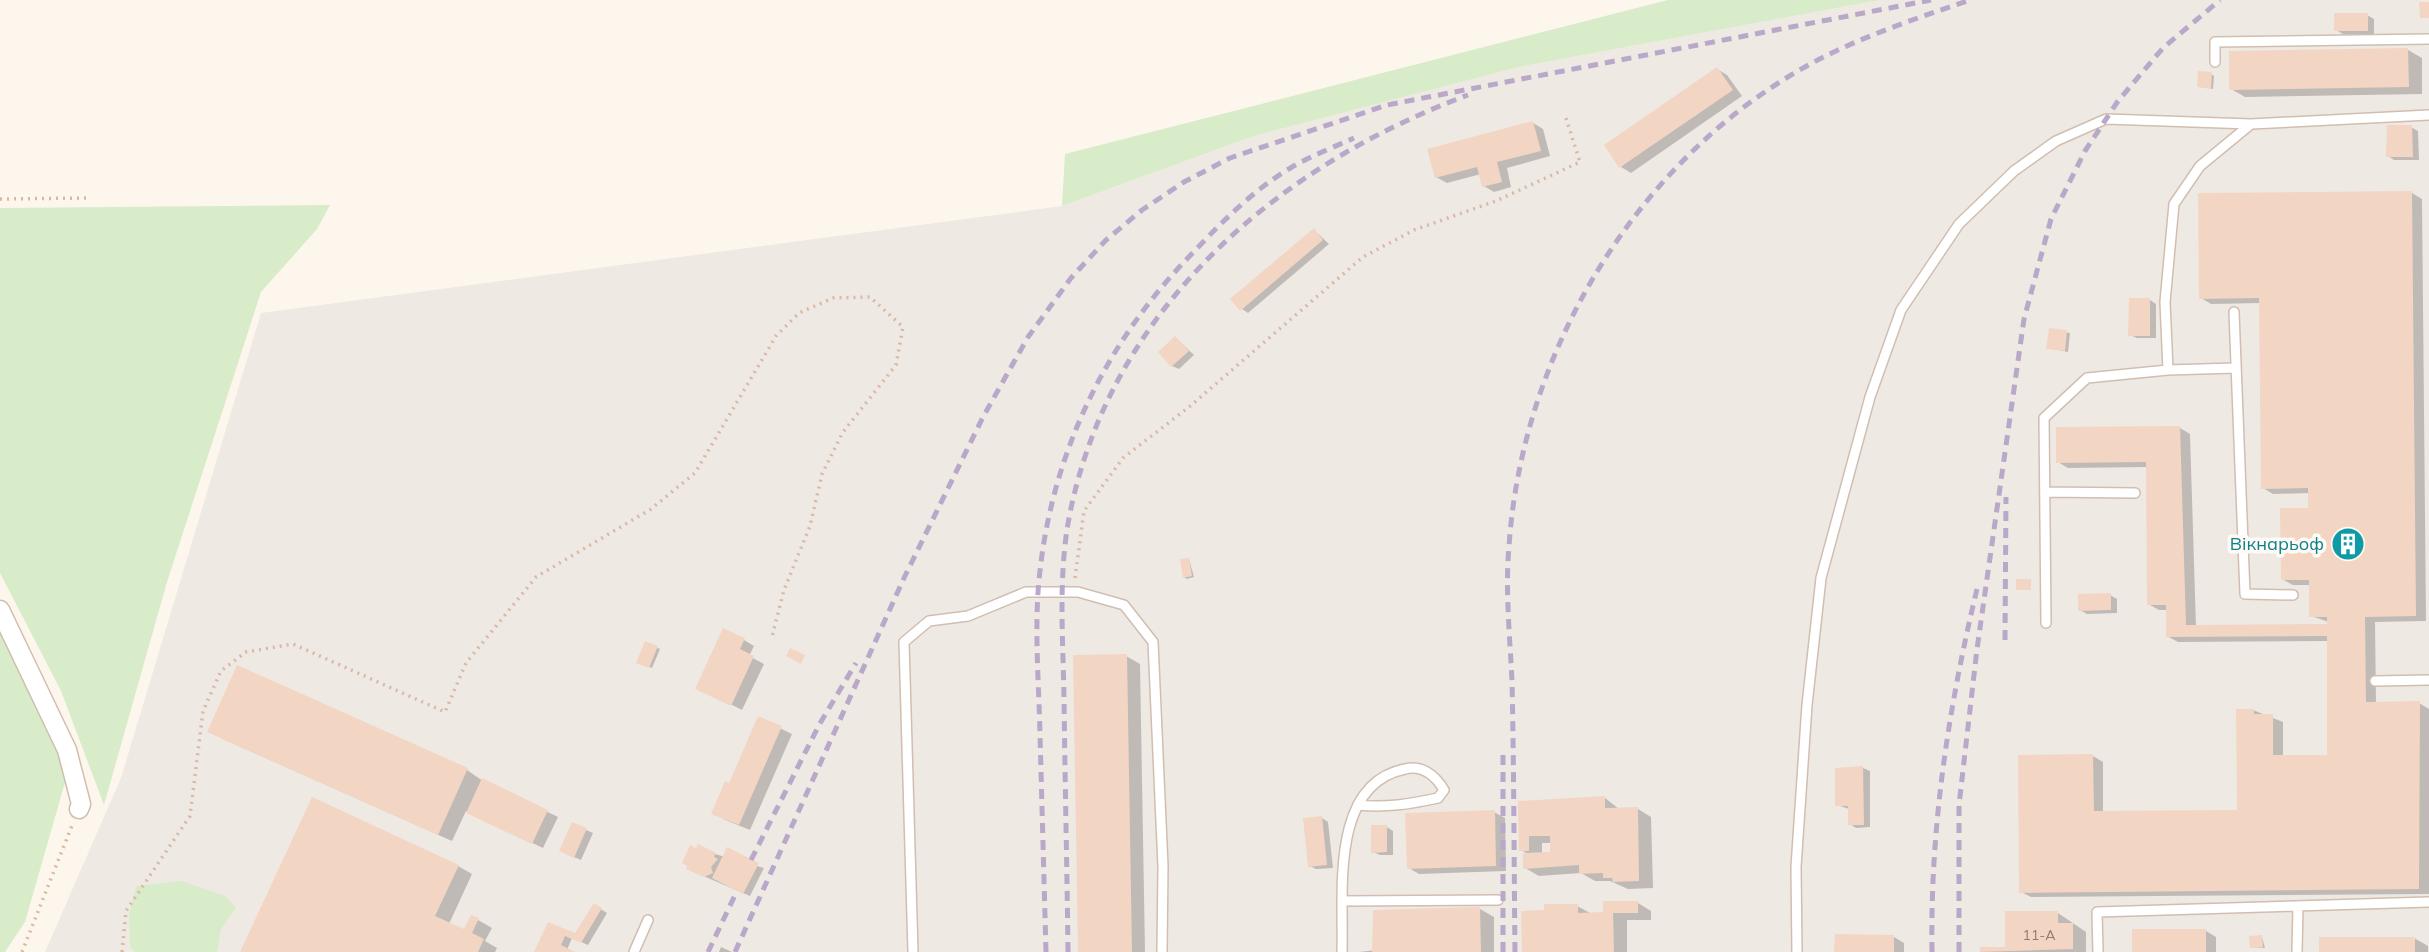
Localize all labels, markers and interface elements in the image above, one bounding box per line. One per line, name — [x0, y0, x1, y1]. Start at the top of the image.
building icon: Вікнарьоф — [2329, 525, 2367, 563]
place label: Вікнарьоф — [2230, 532, 2324, 555]
house number: 11-А — [2023, 926, 2056, 944]

